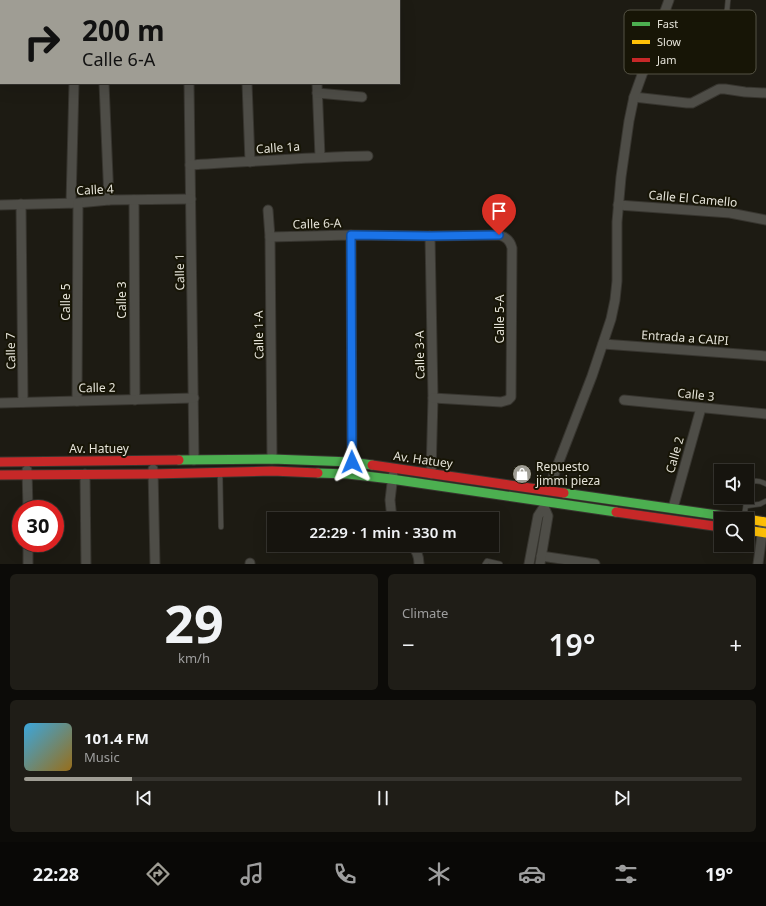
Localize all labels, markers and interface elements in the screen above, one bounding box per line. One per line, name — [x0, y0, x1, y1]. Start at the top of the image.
legend — [624, 10, 756, 74]
text: 200 m — [82, 11, 165, 49]
icon: right — [16, 16, 68, 68]
text: Fast — [657, 16, 678, 31]
text: Slow — [657, 34, 681, 49]
text: Calle 6-A — [82, 47, 155, 71]
text: Jam — [656, 52, 676, 67]
street label: Calle 1a — [255, 137, 301, 158]
street label: Calle 4 — [76, 180, 114, 199]
street label: Calle El Camello — [648, 186, 738, 211]
pin — [482, 194, 516, 235]
icon: arrive — [488, 200, 510, 222]
street label: Calle 6-A — [292, 214, 342, 233]
street label: Calle 1 — [171, 253, 188, 291]
street label: Calle 3 — [113, 281, 130, 319]
street label: Calle 5 — [57, 283, 74, 321]
street label: Calle 5-A — [491, 294, 508, 343]
street label: Calle 1-A — [250, 310, 267, 360]
street label: Entrada a CAIPI — [641, 326, 729, 349]
street label: Calle 3-A — [411, 330, 428, 380]
street label: Calle 7 — [2, 332, 19, 370]
street label: Calle 2 — [78, 379, 116, 396]
street label: Calle 3 — [677, 384, 716, 405]
street label: Calle 2 — [661, 434, 688, 475]
street label: Av. Hatuey — [69, 440, 130, 457]
position arrow — [331, 441, 373, 483]
street label: Av. Hatuey — [392, 447, 455, 472]
place label: Repuesto jimmi pieza — [535, 458, 600, 489]
shop icon: Repuesto jimmi pieza — [511, 463, 533, 485]
map controls — [714, 464, 754, 552]
button: sound — [714, 464, 754, 504]
speed limit sign: 30 — [12, 500, 64, 552]
button: search — [714, 512, 754, 552]
text: 22:29 · 1 min · 330 m — [309, 522, 457, 542]
text: 29 — [164, 587, 224, 658]
text: Climate — [402, 604, 448, 622]
text: 19° — [548, 624, 596, 665]
text: − — [402, 629, 415, 659]
text: + — [729, 629, 742, 659]
text: km/h — [178, 649, 210, 667]
text: 101.4 FM — [84, 728, 149, 748]
text: Music — [84, 748, 120, 766]
icon: previous — [133, 787, 155, 809]
icon: pause — [372, 787, 394, 809]
icon: next — [611, 787, 633, 809]
icon: directions — [144, 860, 172, 888]
icon: music — [238, 860, 266, 888]
icon: phone — [331, 860, 359, 888]
icon: climate — [425, 860, 453, 888]
icon: car — [518, 860, 546, 888]
icon: filters — [612, 860, 640, 888]
text: 22:28 — [33, 862, 79, 886]
text: 19° — [705, 862, 733, 886]

